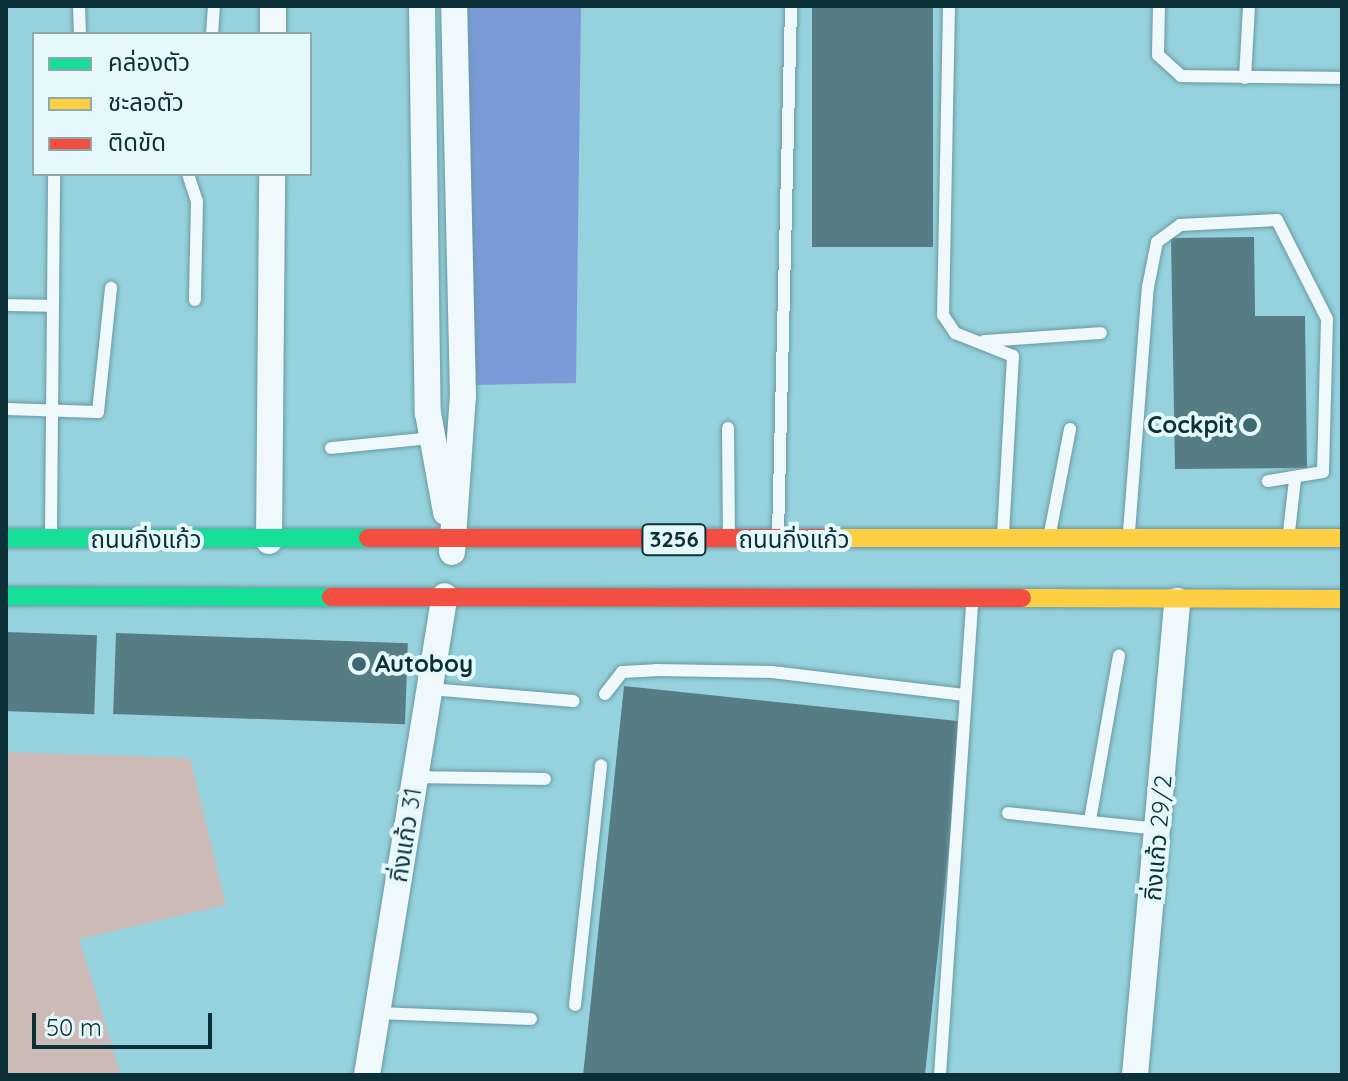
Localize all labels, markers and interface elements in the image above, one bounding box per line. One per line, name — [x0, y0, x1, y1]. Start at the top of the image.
legend — [32, 32, 312, 176]
text: คล่องตัว — [108, 47, 190, 77]
text: ชะลอตัว — [108, 87, 184, 117]
text: ติดขัด — [108, 127, 166, 157]
place label: Cockpit — [1147, 411, 1234, 439]
marker: Cockpit — [1241, 416, 1259, 434]
road number: 3256 — [640, 522, 708, 558]
street label: ถนนกิ่งแก้ว — [91, 526, 201, 554]
street label: ถนนกิ่งแก้ว — [739, 526, 849, 554]
place label: Autoboy — [375, 650, 473, 678]
marker: Autoboy — [350, 655, 368, 673]
street label: กิ่งแก้ว 29/2 — [1138, 774, 1178, 902]
street label: กิ่งแก้ว 31 — [384, 786, 428, 884]
scale bar — [36, 997, 216, 1047]
text: 50 m — [46, 1012, 102, 1042]

